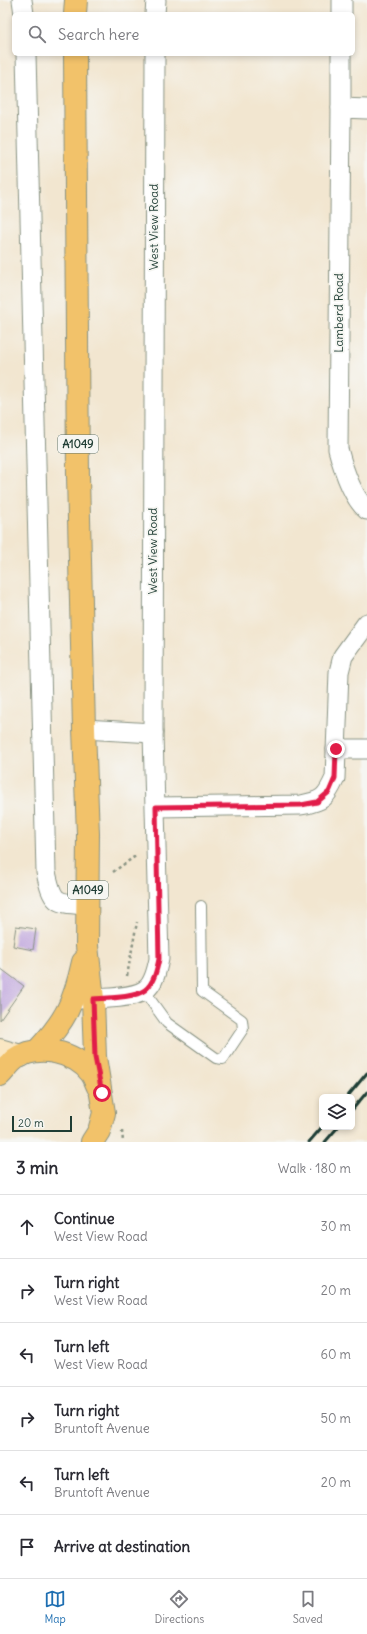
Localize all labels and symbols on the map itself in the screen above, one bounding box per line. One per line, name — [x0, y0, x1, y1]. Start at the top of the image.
street label: West View Road — [146, 184, 161, 270]
street label: Lamberd Road — [331, 273, 346, 353]
road number: A1049 — [58, 435, 98, 453]
street label: West View Road — [145, 508, 160, 594]
route end — [327, 740, 345, 758]
road number: A1049 — [68, 881, 108, 899]
route start — [93, 1084, 111, 1102]
scale bar — [12, 1114, 72, 1133]

